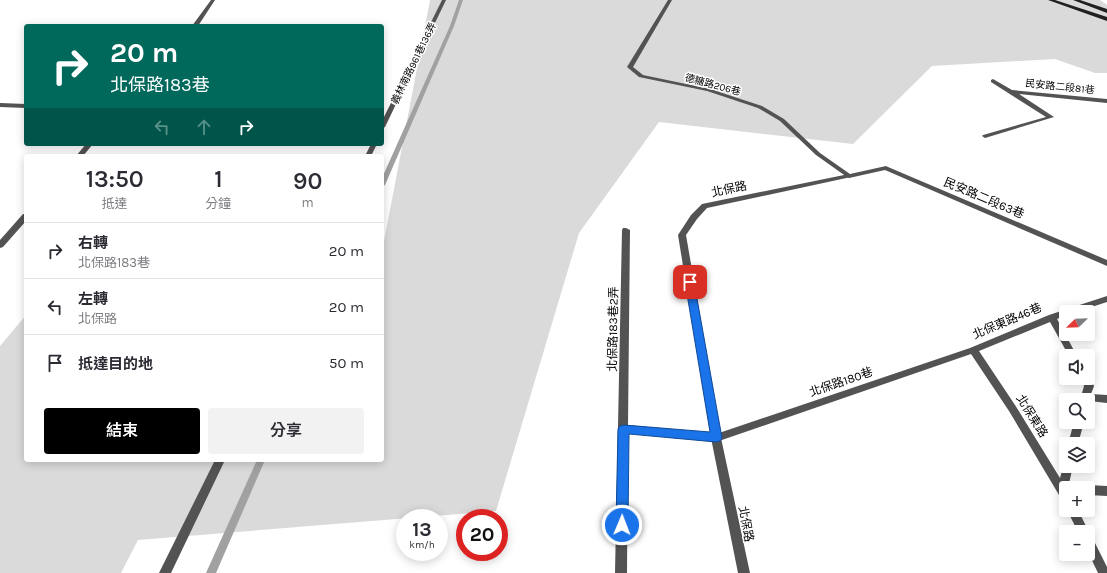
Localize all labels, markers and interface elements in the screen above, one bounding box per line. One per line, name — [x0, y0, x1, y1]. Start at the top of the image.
street label: 義林南路961巷136弄 — [389, 20, 439, 106]
text: 20 m — [110, 36, 178, 69]
icon: right — [44, 40, 96, 92]
street label: 德糖路206巷 — [683, 72, 742, 98]
text: 北保路183巷 — [110, 74, 210, 96]
street label: 民安路二段81巷 — [1025, 77, 1095, 97]
icon: left — [151, 116, 173, 138]
icon: ahead — [193, 116, 215, 138]
icon: right — [235, 116, 257, 138]
text: 13:50 — [86, 165, 144, 193]
text: 1 — [214, 165, 223, 193]
text: 90 — [293, 167, 322, 195]
street label: 民安路二段63巷 — [942, 175, 1026, 221]
street label: 北保路 — [710, 178, 748, 200]
text: m — [302, 195, 314, 210]
text: 抵達 — [102, 196, 128, 211]
text: 分鐘 — [205, 196, 231, 211]
text: 右轉 — [78, 234, 108, 252]
icon: right — [44, 240, 66, 262]
text: 20 m — [329, 242, 364, 260]
text: 北保路183巷 — [78, 255, 150, 270]
pin — [673, 265, 707, 299]
icon: arrive — [679, 271, 701, 293]
street label: 北保路183巷2弄 — [605, 286, 621, 372]
text: 左轉 — [78, 290, 108, 308]
icon: left — [44, 296, 66, 318]
text: 20 m — [329, 298, 364, 316]
street label: 北保東路46巷 — [970, 300, 1044, 342]
north arrow — [1059, 305, 1095, 341]
map controls — [1059, 305, 1095, 561]
text: 北保路 — [78, 311, 117, 326]
button: sound — [1059, 349, 1095, 385]
icon: arrive — [44, 352, 66, 374]
text: 50 m — [329, 354, 364, 372]
text: 抵達目的地 — [78, 355, 153, 373]
street label: 北保路180巷 — [807, 365, 875, 399]
street label: 北保東路 — [1013, 392, 1051, 440]
button: search — [1059, 393, 1095, 429]
button: 結束 — [44, 408, 200, 454]
button: 分享 — [208, 408, 364, 454]
button: layers — [1059, 437, 1095, 473]
button: + — [1059, 481, 1095, 517]
position arrow — [601, 504, 643, 546]
street label: 北保路 — [736, 505, 756, 543]
speed limit sign: 20 — [456, 509, 508, 561]
text: 13 — [412, 518, 432, 541]
button: − — [1059, 525, 1095, 561]
text: km/h — [409, 539, 435, 551]

